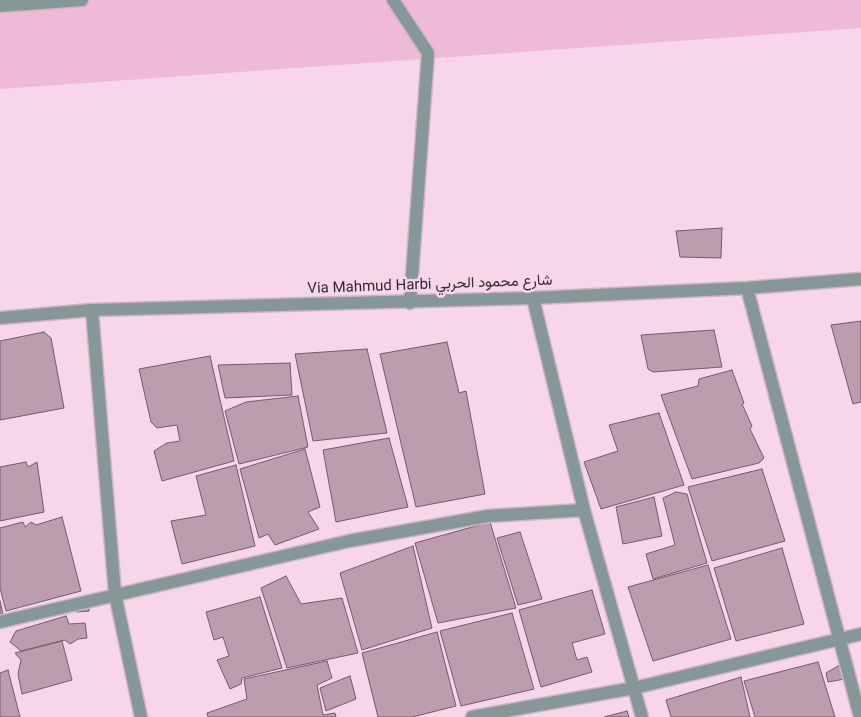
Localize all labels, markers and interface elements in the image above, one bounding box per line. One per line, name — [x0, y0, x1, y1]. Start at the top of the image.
street label: Via Mahmud Harbi شارع محمود الحربي — [307, 272, 553, 298]

